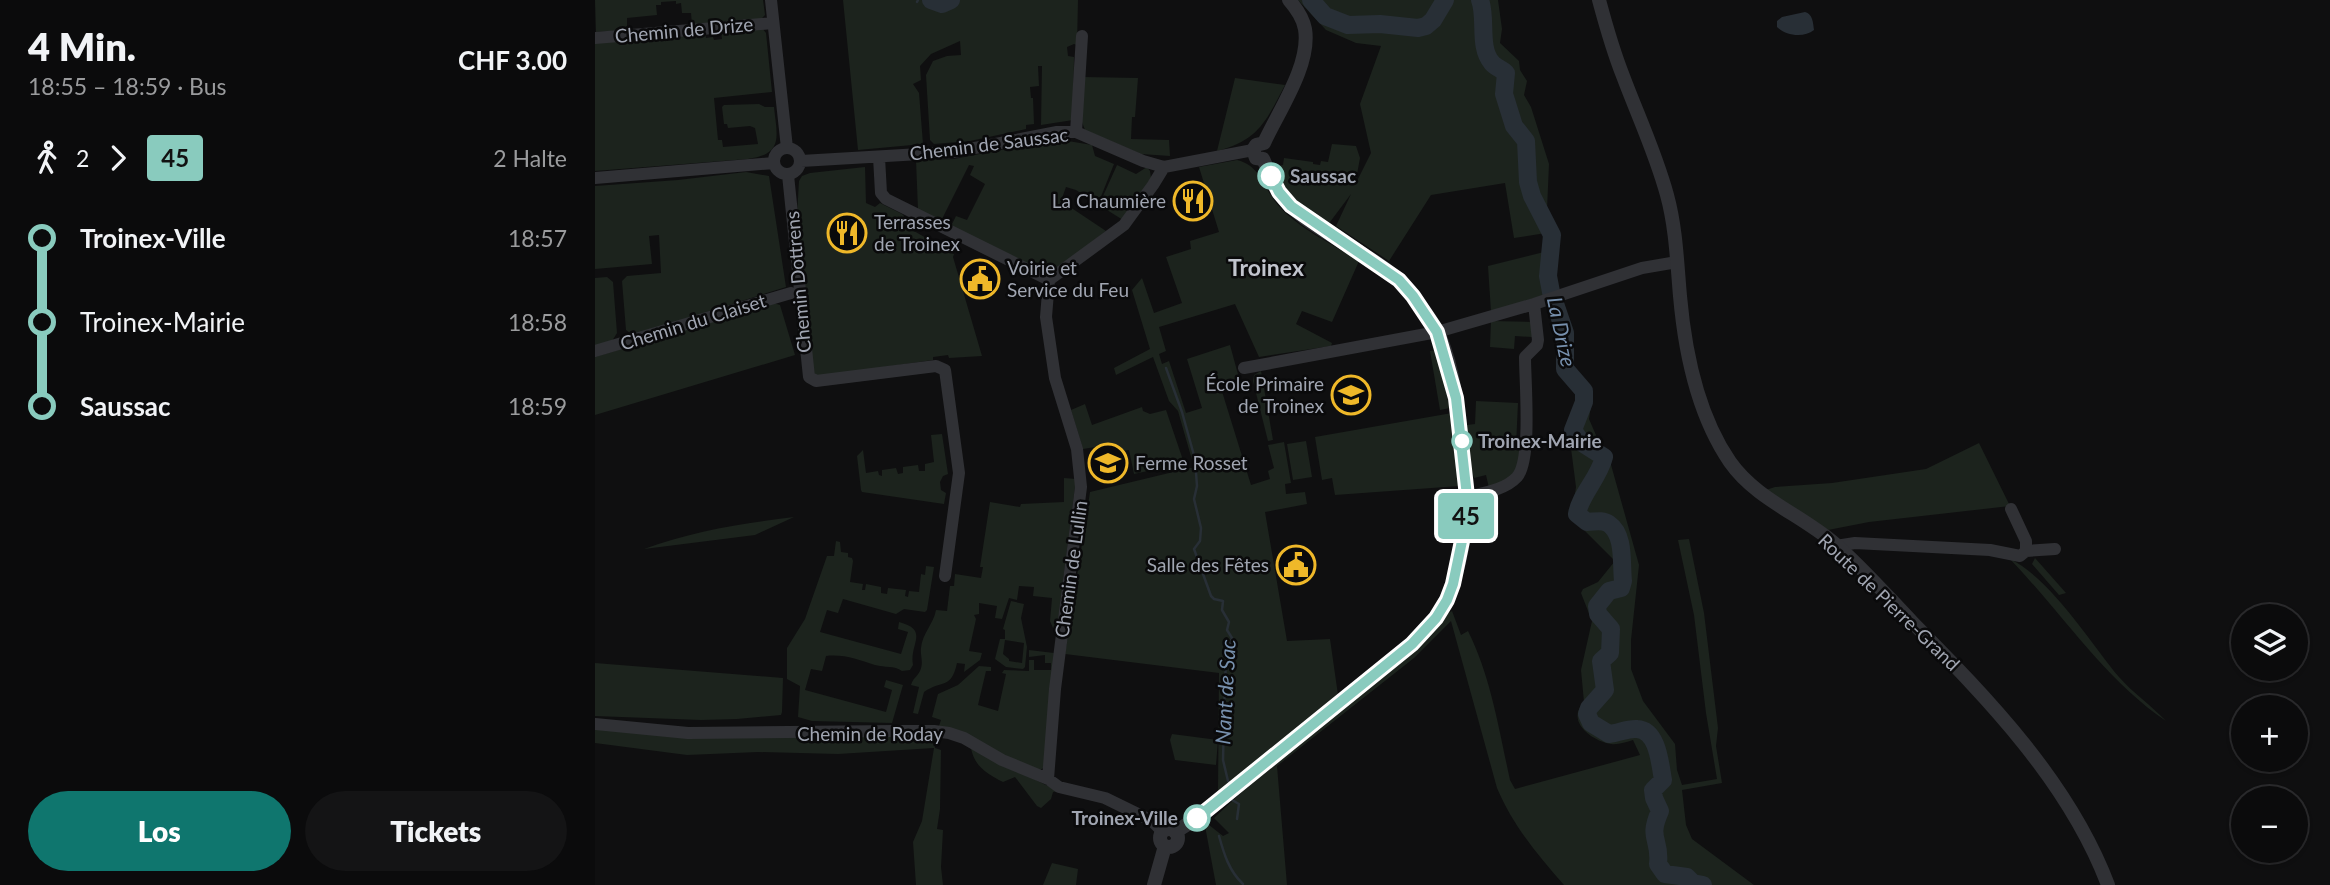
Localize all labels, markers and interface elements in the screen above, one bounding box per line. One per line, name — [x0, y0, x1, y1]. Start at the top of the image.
street label: Chemin de Drize — [614, 12, 754, 47]
text: 4 Min. — [28, 23, 136, 69]
text: CHF 3.00 — [458, 44, 567, 76]
text: 18:55 – 18:59 · Bus — [28, 72, 227, 100]
street label: Chemin de Saussac — [908, 122, 1070, 165]
icon: walk — [28, 139, 66, 177]
icon: forward — [99, 139, 137, 177]
text: 45 — [161, 143, 189, 172]
text: 2 — [76, 144, 89, 172]
text: 2 Halte — [493, 144, 567, 172]
marker: Saussac — [1258, 163, 1284, 189]
place label: Saussac — [1290, 164, 1356, 187]
restaurant icon: La Chaumière — [1172, 180, 1214, 222]
place label: La Chaumière — [1052, 189, 1166, 212]
street label: Chemin Dottrens — [780, 210, 815, 354]
place label: Terrasses de Troinex — [874, 210, 960, 255]
restaurant icon: Terrasses de Troinex — [826, 212, 868, 254]
text: Troinex-Ville — [80, 222, 226, 254]
text: 18:57 — [508, 224, 567, 252]
district label: Troinex — [1228, 253, 1304, 281]
place label: Voirie et Service du Feu — [1007, 256, 1129, 301]
public building icon: Voirie et Service du Feu — [959, 258, 1001, 300]
street label: Chemin du Claiset — [617, 288, 769, 355]
water label: La Drize — [1543, 295, 1582, 369]
text: Troinex-Mairie — [80, 306, 245, 338]
text: 18:58 — [508, 308, 567, 336]
place label: École Primaire de Troinex — [1206, 372, 1325, 417]
school or university icon: École Primaire de Troinex — [1330, 374, 1372, 416]
text: Saussac — [80, 390, 171, 422]
text: 18:59 — [508, 392, 567, 420]
place label: Troinex-Mairie — [1478, 429, 1602, 452]
marker: Troinex-Mairie — [1452, 431, 1472, 451]
school or university icon: Ferme Rosset — [1087, 442, 1129, 484]
place label: Ferme Rosset — [1135, 451, 1248, 474]
line badge: 45 — [1435, 493, 1498, 539]
street label: Chemin de Lullin — [1049, 499, 1092, 639]
text: 45 — [1452, 501, 1480, 530]
street label: Route de Pierre-Grand — [1814, 528, 1965, 675]
public building icon: Salle des Fêtes — [1275, 544, 1317, 586]
place label: Salle des Fêtes — [1147, 553, 1269, 576]
map controls — [2231, 604, 2308, 863]
button: layers — [2231, 604, 2308, 681]
water label: Nant de Sac — [1209, 638, 1240, 745]
button: + — [2231, 695, 2308, 772]
street label: Chemin de Roday — [797, 722, 943, 745]
button: − — [2231, 786, 2308, 863]
button: Los — [28, 791, 291, 871]
button: Tickets — [305, 791, 567, 871]
marker: Troinex-Ville — [1184, 805, 1210, 831]
place label: Troinex-Ville — [1072, 806, 1178, 829]

